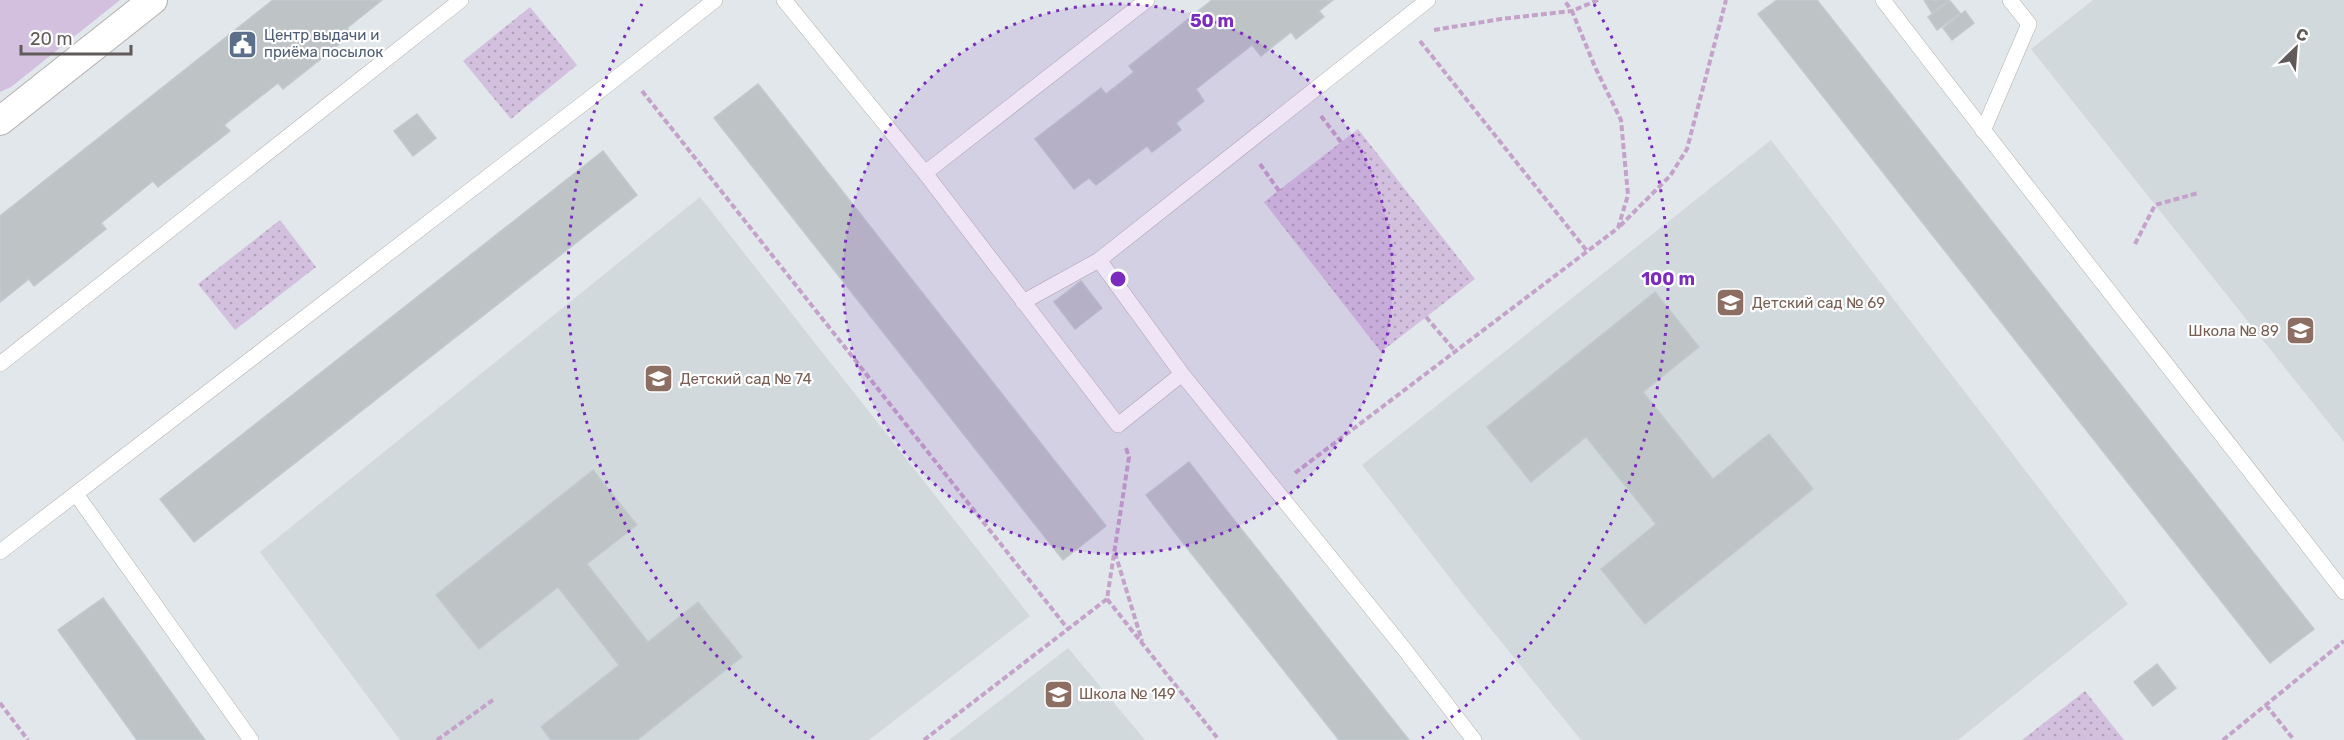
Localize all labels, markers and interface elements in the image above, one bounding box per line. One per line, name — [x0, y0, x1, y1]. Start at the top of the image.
text: 50 m — [1190, 10, 1234, 32]
scale bar — [21, 18, 130, 56]
north arrow — [2266, 18, 2326, 78]
text: С — [2293, 24, 2311, 46]
place label: Центр выдачи и приёма посылок — [264, 26, 383, 61]
text: 20 m — [30, 28, 72, 50]
public building icon: Центр выдачи и приёма посылок — [227, 28, 259, 60]
text: 100 m — [1641, 268, 1695, 290]
centre of rings — [1108, 269, 1128, 289]
school or university icon: Детский сад № 69 — [1715, 287, 1747, 319]
place label: Детский сад № 69 — [1752, 294, 1885, 312]
school or university icon: Школа № 89 — [2284, 315, 2316, 347]
place label: Школа № 89 — [2188, 322, 2279, 340]
school or university icon: Детский сад № 74 — [643, 363, 675, 395]
place label: Детский сад № 74 — [680, 370, 812, 388]
school or university icon: Школа № 149 — [1042, 678, 1074, 710]
place label: Школа № 149 — [1079, 685, 1176, 703]

